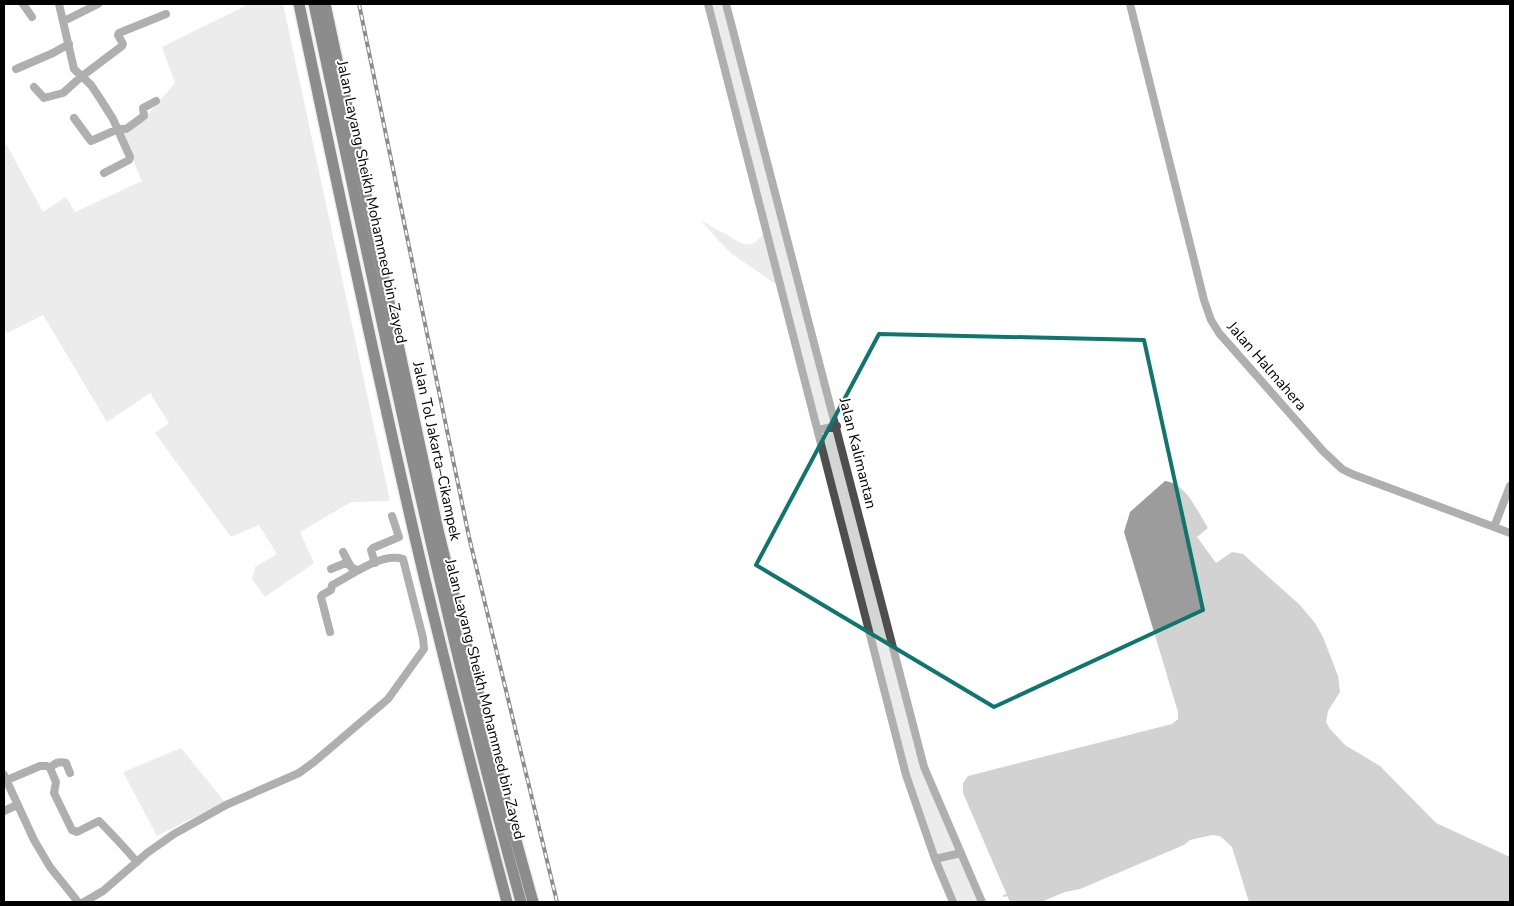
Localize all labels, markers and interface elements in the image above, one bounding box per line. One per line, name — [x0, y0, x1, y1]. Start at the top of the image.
street label: Jalan Layang Sheikh Mohammed bin Zayed — [332, 58, 412, 345]
street label: Jalan Halmahera — [1222, 316, 1311, 415]
street label: Jalan Tol Jakarta–Cikampek — [408, 359, 466, 543]
street label: Jalan Kalimantan — [834, 394, 881, 511]
street label: Jalan Layang Sheikh Mohammed bin Zayed — [440, 556, 530, 841]

